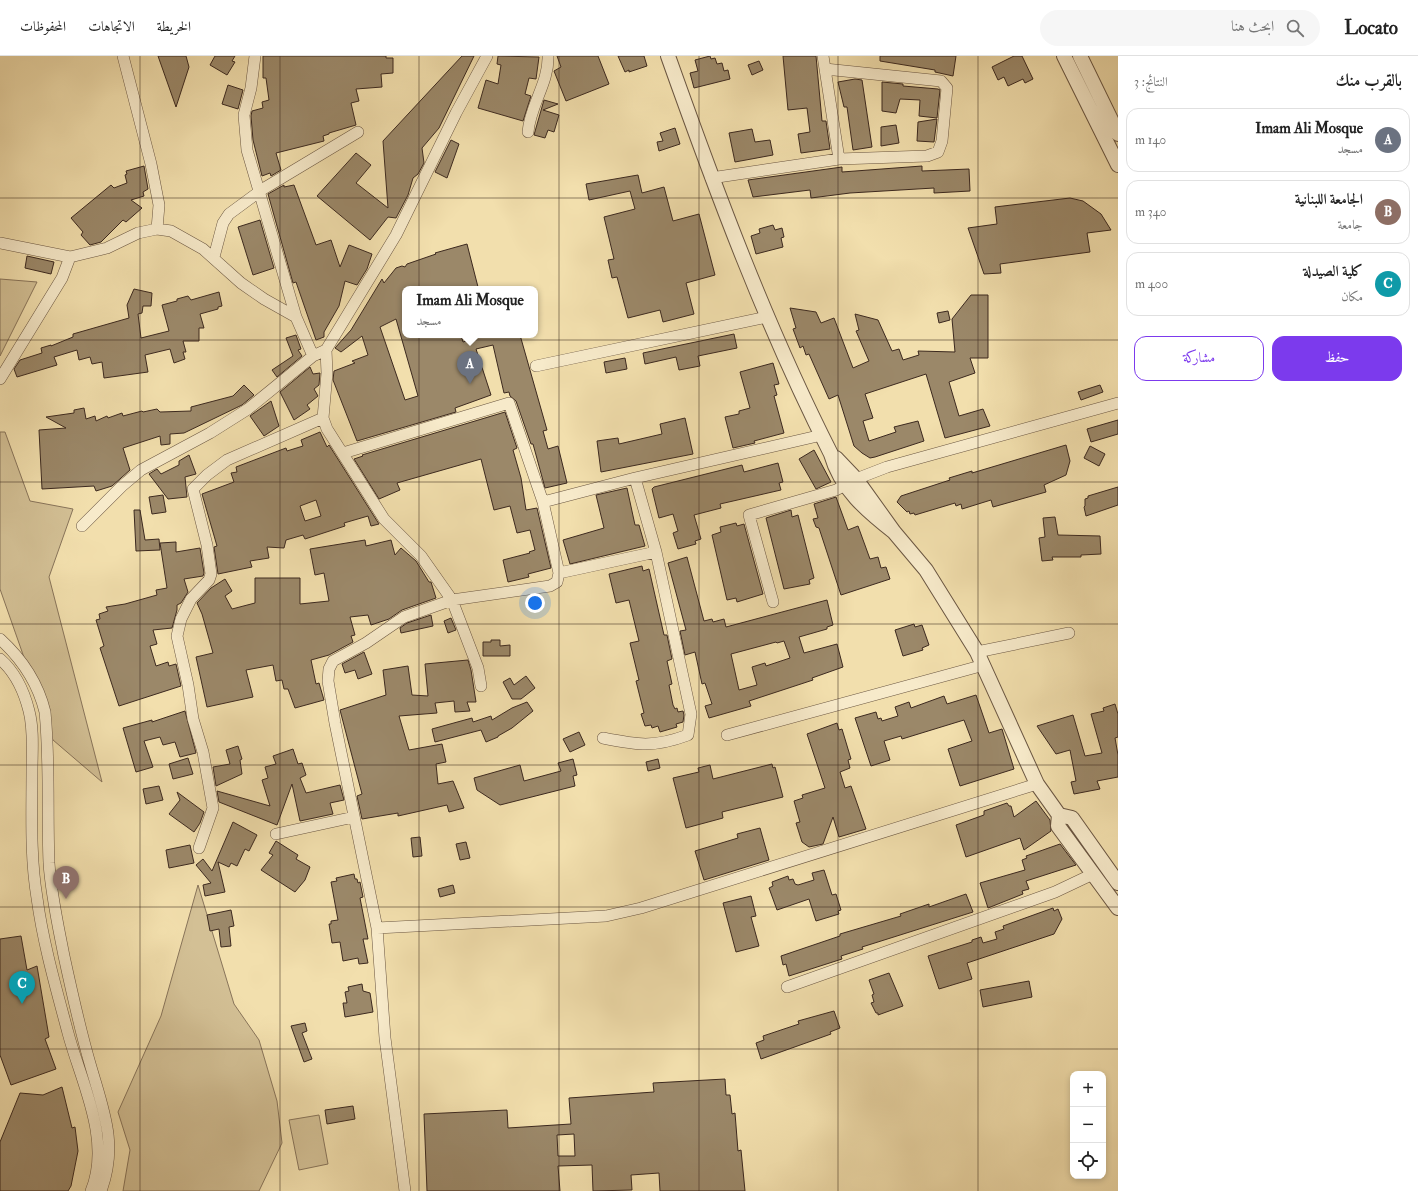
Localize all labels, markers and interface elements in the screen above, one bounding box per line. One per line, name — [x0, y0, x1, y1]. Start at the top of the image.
search box — [1040, 10, 1320, 46]
text: Locato — [1344, 16, 1398, 40]
text: ابحث هنا — [1231, 17, 1274, 36]
icon: search — [1284, 17, 1306, 39]
text: المحفوظات — [20, 18, 66, 35]
text: الاتجاهات — [88, 18, 135, 35]
text: الخريطة — [157, 18, 191, 35]
text: بالقرب منك — [1336, 70, 1402, 91]
text: النتائج: 3 — [1134, 74, 1168, 90]
text: Imam Ali Mosque — [1255, 119, 1363, 138]
text: 140 m — [1135, 132, 1166, 148]
text: A — [1384, 132, 1392, 148]
text: مسجد — [1337, 141, 1363, 157]
text: الجامعة اللبنانية — [1295, 190, 1363, 209]
text: 340 m — [1135, 204, 1166, 220]
text: B — [1384, 204, 1392, 220]
text: جامعة — [1337, 217, 1363, 233]
text: كلية الصيدلة — [1303, 262, 1363, 281]
text: 400 m — [1135, 276, 1168, 292]
text: C — [1383, 276, 1393, 292]
popup — [402, 286, 538, 338]
text: مكان — [1341, 289, 1363, 305]
text: Imam Ali Mosque — [416, 291, 524, 310]
text: مسجد — [416, 313, 442, 329]
button: مشاركة — [1134, 336, 1264, 381]
button: حفظ — [1272, 336, 1402, 381]
pin: A — [457, 351, 483, 384]
your location — [525, 593, 545, 613]
pin: B — [53, 866, 79, 899]
pin: C — [9, 971, 35, 1004]
map controls — [1070, 1071, 1106, 1179]
button: + — [1070, 1071, 1106, 1107]
button: − — [1070, 1107, 1106, 1143]
button: locate — [1070, 1143, 1106, 1179]

